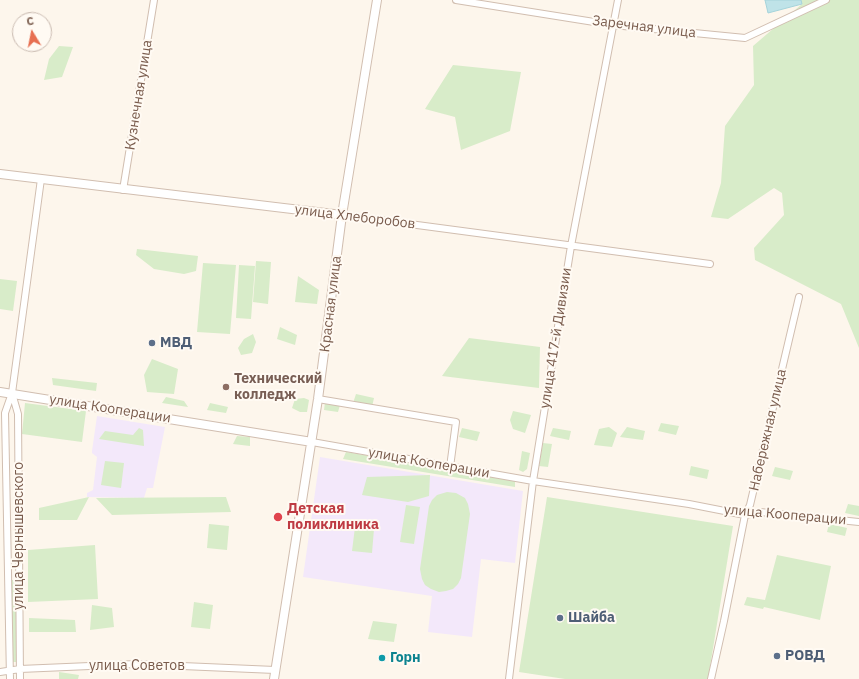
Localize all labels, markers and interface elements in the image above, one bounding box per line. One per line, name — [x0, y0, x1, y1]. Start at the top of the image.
north arrow — [12, 12, 52, 52]
street label: Заречная улица — [591, 12, 697, 42]
text: С — [25, 14, 35, 29]
street label: Кузнечная улица — [122, 39, 156, 151]
street label: улица Хлеборобов — [294, 201, 416, 233]
street label: Красная улица — [317, 255, 345, 353]
street label: улица 417-й Дивизии — [537, 266, 575, 410]
place label: МВД — [160, 335, 192, 351]
marker: МВД — [147, 338, 157, 348]
street label: Набережная улица — [746, 367, 790, 493]
place label: Технический колледж — [234, 371, 322, 404]
marker: Технический колледж — [221, 382, 231, 392]
street label: улица Кооперации — [48, 391, 172, 427]
street label: улица Кооперации — [367, 444, 491, 482]
street label: улица Чернышевского — [11, 462, 27, 610]
place label: Детская поликлиника — [287, 501, 379, 534]
street label: улица Кооперации — [723, 501, 847, 529]
marker: Детская поликлиника — [272, 511, 284, 523]
place label: Шайба — [568, 610, 615, 626]
marker: Шайба — [555, 613, 565, 623]
place label: РОВД — [785, 648, 825, 664]
place label: Горн — [390, 650, 421, 666]
marker: РОВД — [772, 651, 782, 661]
marker: Горн — [377, 653, 387, 663]
street label: улица Советов — [89, 658, 185, 674]

